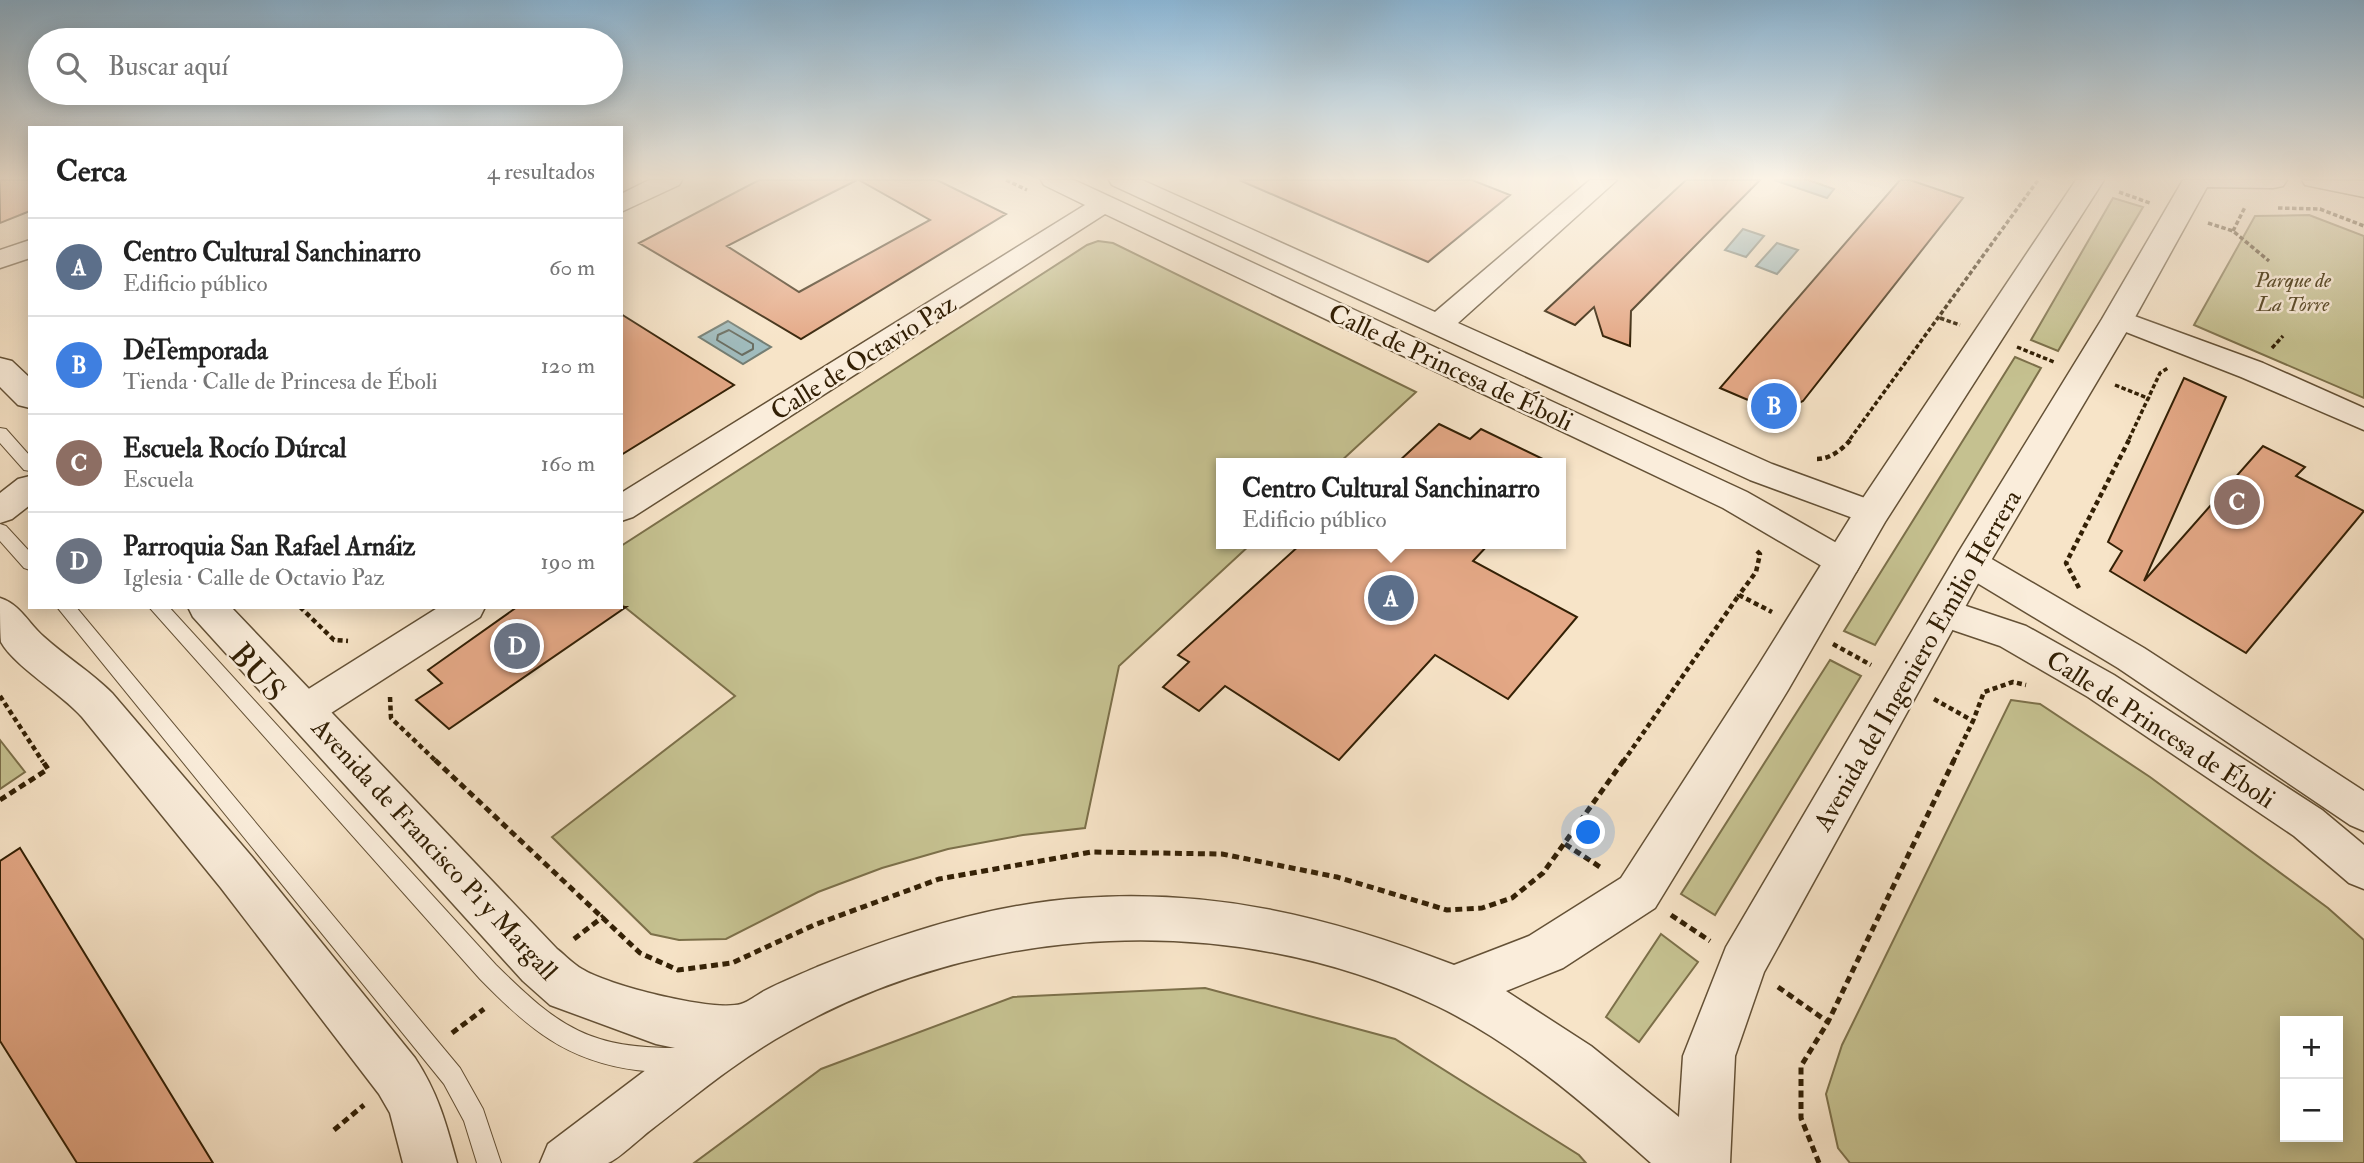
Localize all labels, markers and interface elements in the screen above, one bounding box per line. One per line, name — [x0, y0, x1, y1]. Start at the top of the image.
search box — [28, 28, 623, 105]
icon: search — [52, 48, 90, 86]
text: Buscar aquí — [108, 51, 228, 83]
text: Cerca — [56, 153, 126, 190]
text: 4 resultados — [487, 157, 595, 186]
text: Centro Cultural Sanchinarro — [123, 237, 421, 269]
text: A — [72, 253, 86, 282]
text: 60 m — [549, 253, 595, 282]
park label: Parque de La Torre — [2254, 267, 2332, 318]
text: Edificio público — [123, 269, 268, 298]
street label: Calle de Octavio Paz — [765, 288, 962, 428]
street label: Calle de Princesa de Éboli — [1323, 295, 1579, 439]
text: DeTemporada — [123, 335, 268, 367]
text: B — [71, 351, 87, 380]
text: 120 m — [541, 351, 595, 380]
text: Tienda · Calle de Princesa de Éboli — [123, 367, 438, 396]
pin: B — [1751, 380, 1797, 432]
text: Escuela Rocío Dúrcal — [123, 433, 346, 465]
text: C — [71, 449, 87, 478]
text: 160 m — [541, 449, 595, 478]
popup — [1216, 458, 1566, 549]
text: Escuela — [123, 465, 194, 494]
text: Centro Cultural Sanchinarro — [1242, 473, 1540, 505]
pin: C — [2214, 476, 2260, 528]
street label: Avenida del Ingeniero Emilio Herrera — [1806, 484, 2029, 838]
text: Edificio público — [1242, 505, 1387, 534]
text: Parroquia San Rafael Arnáiz — [123, 531, 415, 563]
text: D — [70, 547, 88, 576]
text: 190 m — [541, 547, 595, 576]
text: Iglesia · Calle de Octavio Paz — [123, 563, 385, 592]
pin: A — [1368, 572, 1414, 624]
pin: D — [494, 620, 540, 672]
street label: BUS — [221, 635, 294, 710]
street label: Calle de Princesa de Éboli — [2040, 642, 2282, 816]
street label: Avenida de Francisco Pi y Margall — [304, 711, 564, 988]
your location — [1571, 815, 1605, 849]
map controls — [2280, 1016, 2343, 1142]
button: + — [2280, 1016, 2343, 1079]
button: − — [2280, 1079, 2343, 1142]

